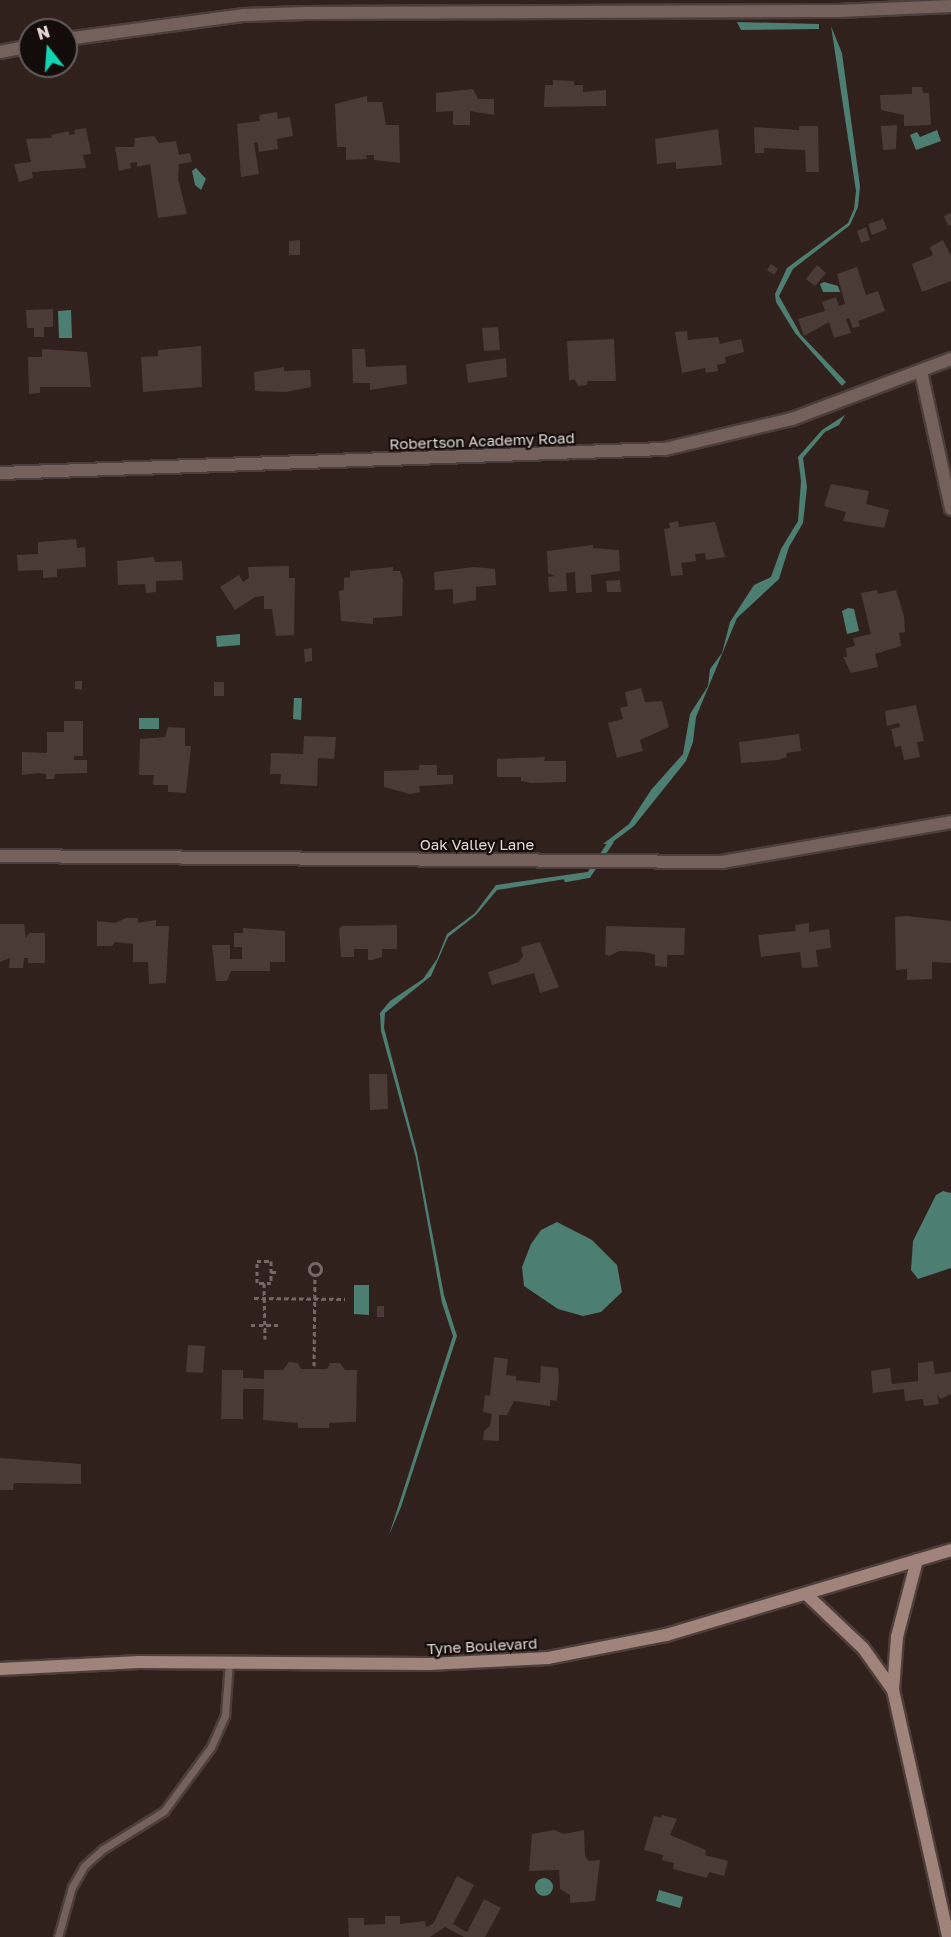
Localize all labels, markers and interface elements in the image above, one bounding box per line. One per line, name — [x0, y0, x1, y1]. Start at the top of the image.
north arrow — [18, 18, 78, 78]
text: N — [35, 21, 52, 44]
street label: Robertson Academy Road — [389, 429, 575, 453]
street label: Oak Valley Lane — [420, 836, 534, 854]
street label: Tyne Boulevard — [426, 1634, 538, 1658]

